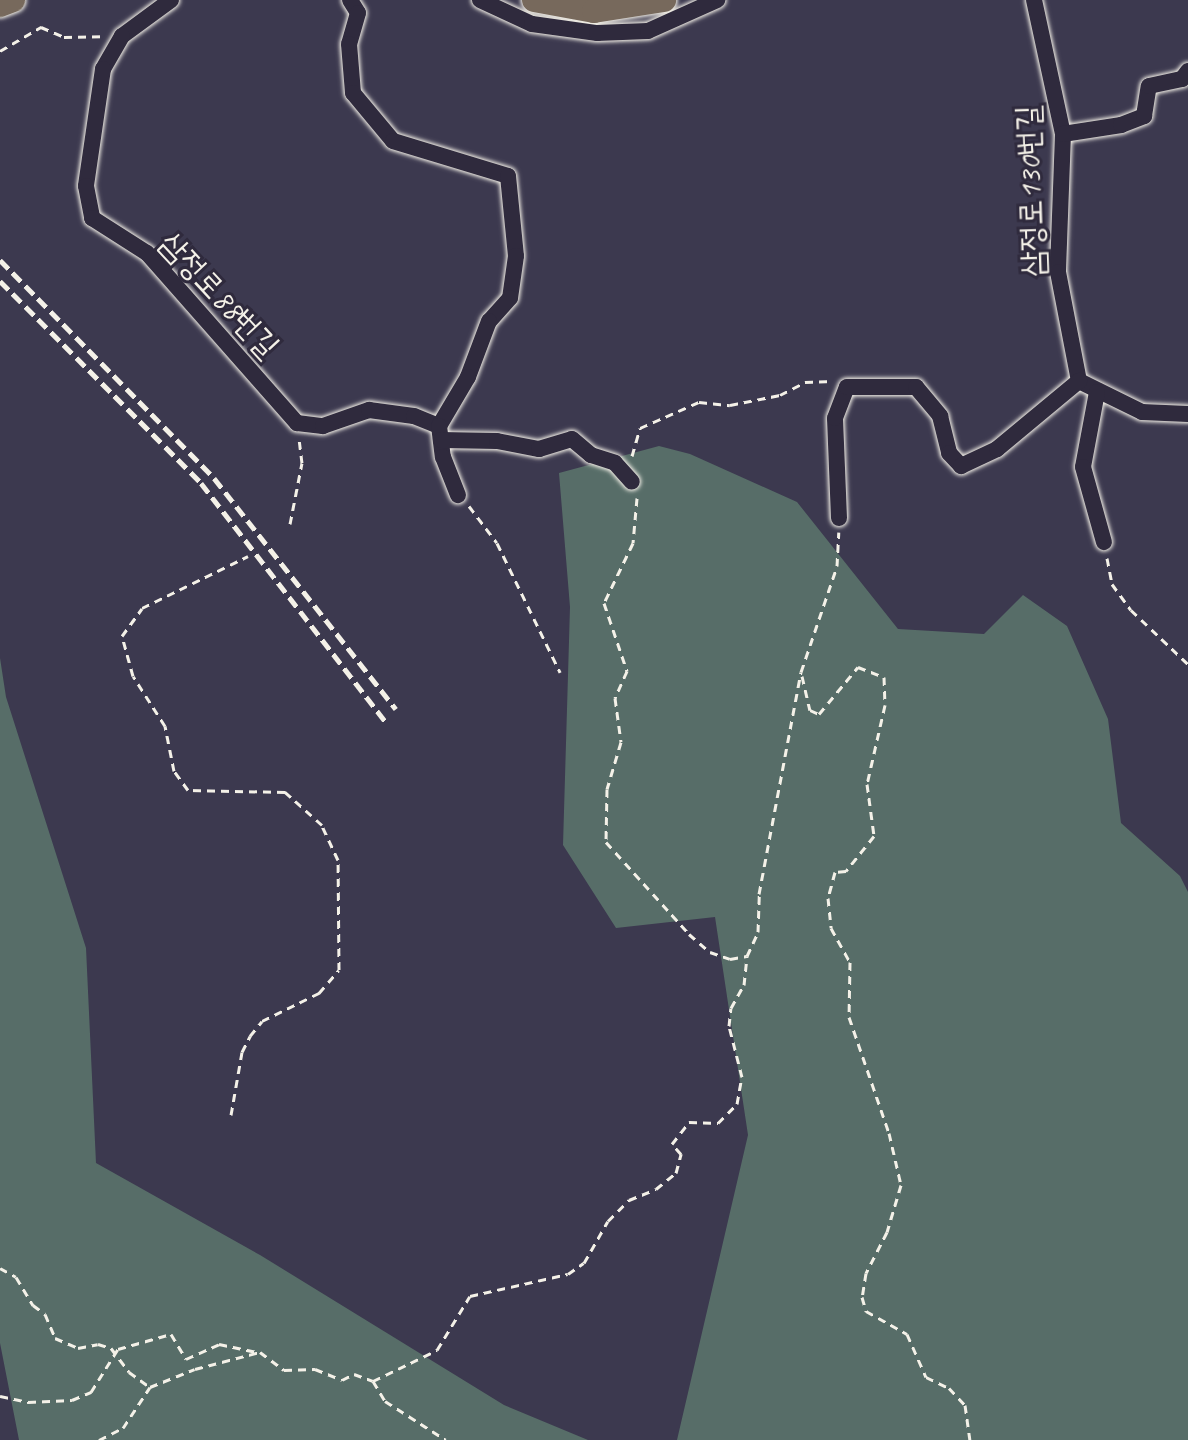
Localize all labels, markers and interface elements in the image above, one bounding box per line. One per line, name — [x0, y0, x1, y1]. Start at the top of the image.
street label: 삼정로130번길 — [1009, 104, 1053, 278]
street label: 삼정로88번길 — [151, 224, 287, 366]

